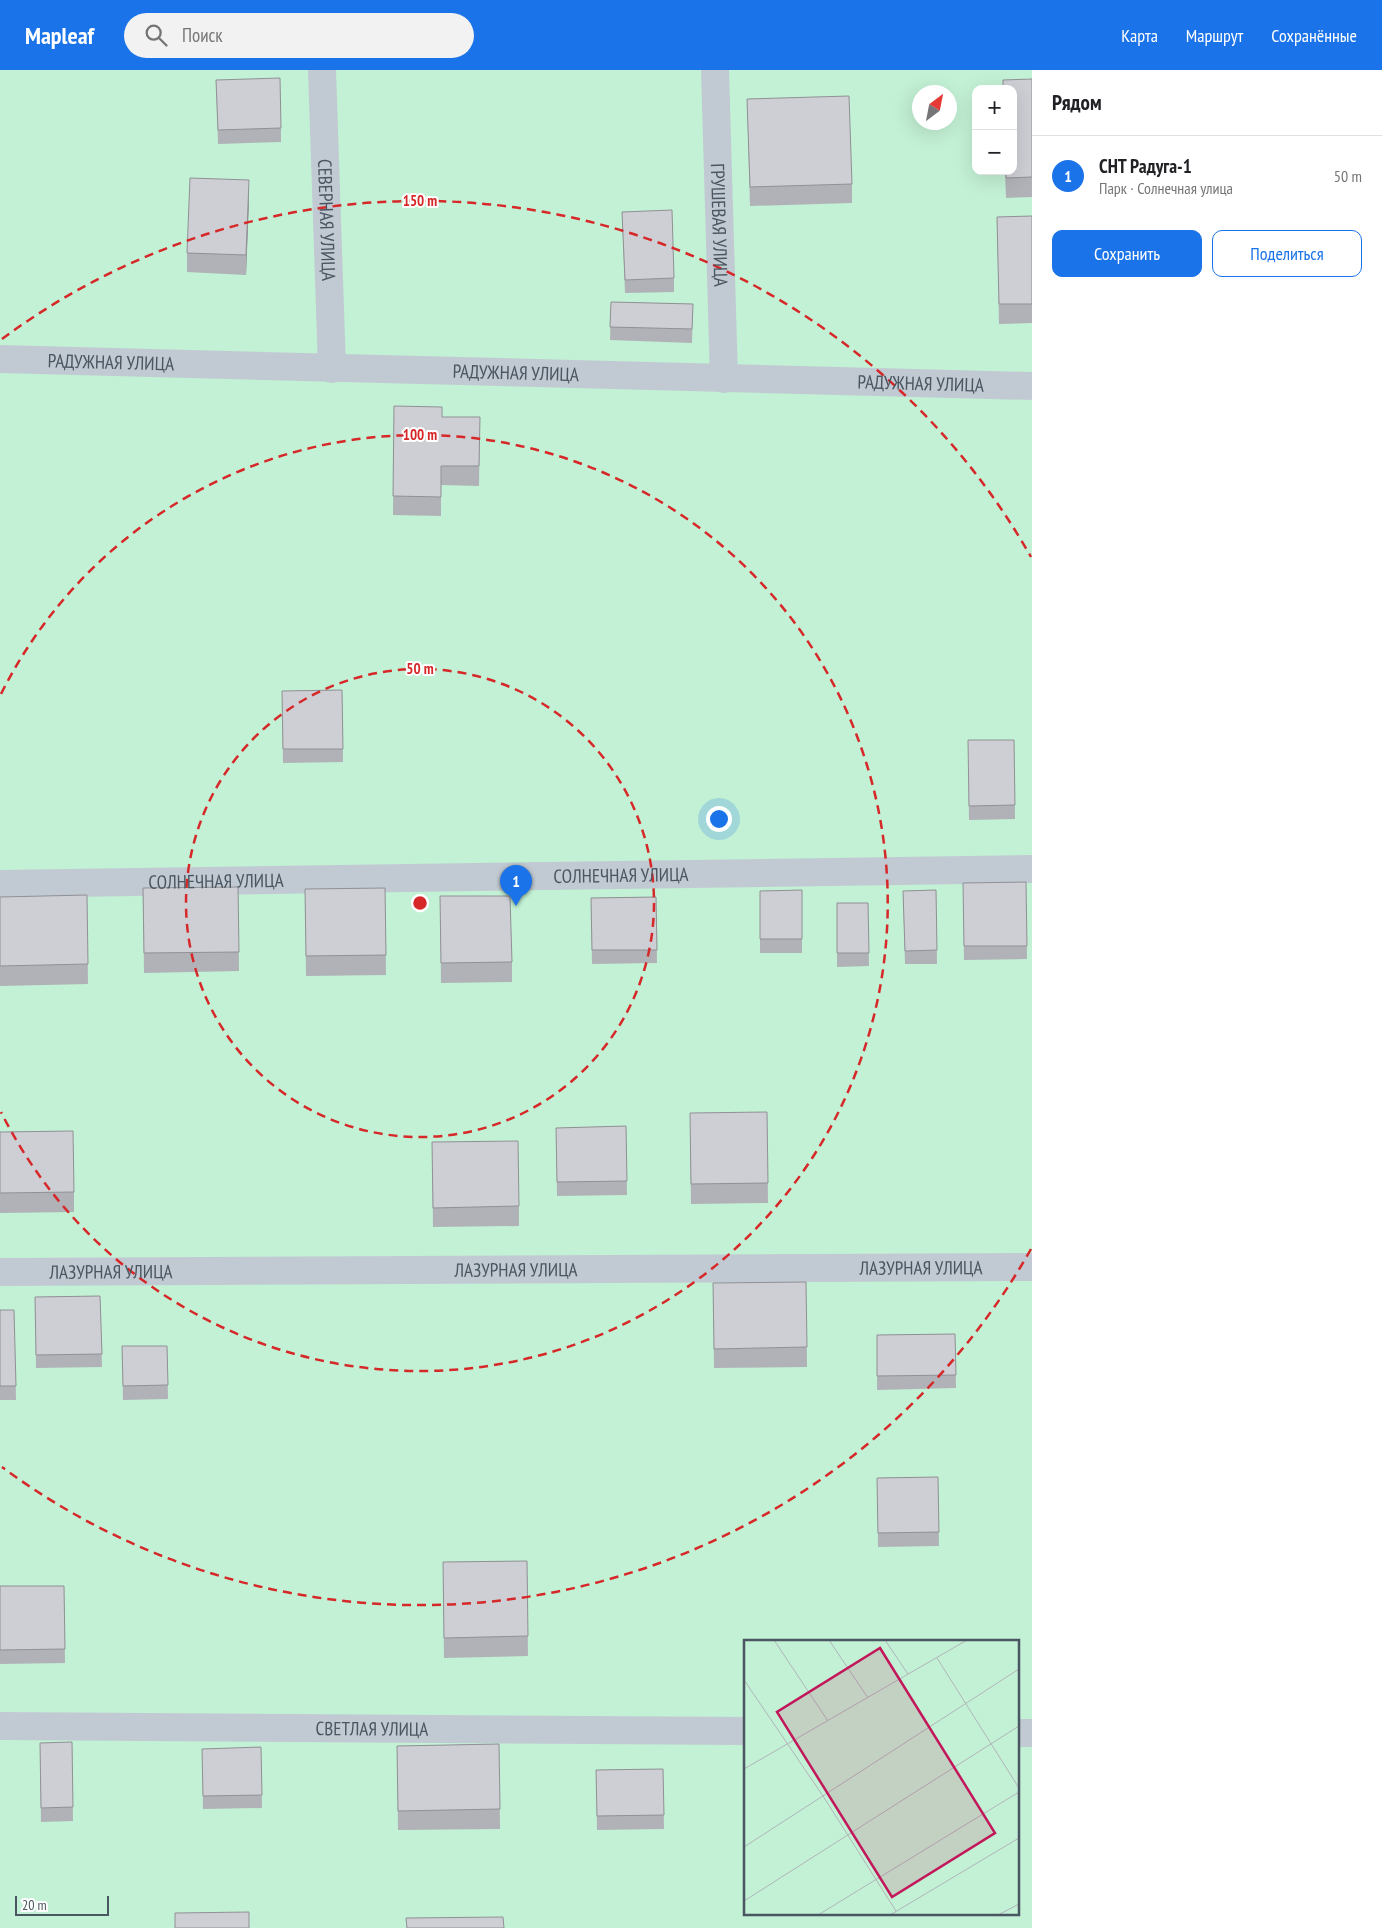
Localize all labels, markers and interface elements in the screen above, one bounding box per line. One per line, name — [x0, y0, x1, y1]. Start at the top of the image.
search box — [124, 13, 474, 58]
text: Mapleaf — [25, 20, 94, 51]
icon: search — [142, 21, 170, 49]
text: Поиск — [182, 23, 223, 47]
text: Карта — [1121, 24, 1158, 47]
text: Маршрут — [1186, 24, 1243, 47]
text: Сохранённые — [1271, 24, 1357, 47]
north arrow — [912, 85, 957, 130]
map controls — [972, 85, 1017, 175]
button: + — [972, 85, 1017, 130]
text: Рядом — [1052, 89, 1102, 116]
button: − — [972, 130, 1017, 175]
text: СНТ Радуга-1 — [1099, 154, 1192, 178]
street label: СЕВЕРНАЯ УЛИЦА — [313, 159, 341, 281]
street label: ГРУШЕВАЯ УЛИЦА — [706, 163, 733, 287]
text: 1 — [1064, 166, 1072, 186]
text: 50 m — [1334, 166, 1362, 186]
text: Парк · Солнечная улица — [1099, 178, 1233, 198]
text: 150 m — [403, 191, 437, 210]
button: Сохранить — [1052, 230, 1202, 277]
button: Поделиться — [1212, 230, 1362, 277]
street label: РАДУЖНАЯ УЛИЦА — [47, 348, 174, 376]
street label: РАДУЖНАЯ УЛИЦА — [452, 359, 579, 386]
street label: РАДУЖНАЯ УЛИЦА — [857, 369, 984, 397]
text: 100 m — [403, 425, 437, 444]
text: 50 m — [406, 659, 434, 678]
your location — [706, 806, 732, 832]
street label: СОЛНЕЧНАЯ УЛИЦА — [553, 862, 689, 888]
pin: 1 — [500, 865, 532, 906]
street label: СОЛНЕЧНАЯ УЛИЦА — [148, 868, 284, 894]
centre of rings — [411, 894, 429, 912]
street label: ЛАЗУРНАЯ УЛИЦА — [858, 1255, 983, 1280]
street label: ЛАЗУРНАЯ УЛИЦА — [453, 1257, 578, 1282]
street label: ЛАЗУРНАЯ УЛИЦА — [48, 1259, 173, 1284]
inset map — [744, 1640, 1019, 1916]
street label: СВЕТЛАЯ УЛИЦА — [316, 1716, 428, 1741]
scale bar — [15, 1893, 109, 1916]
text: 20 m — [22, 1896, 47, 1914]

